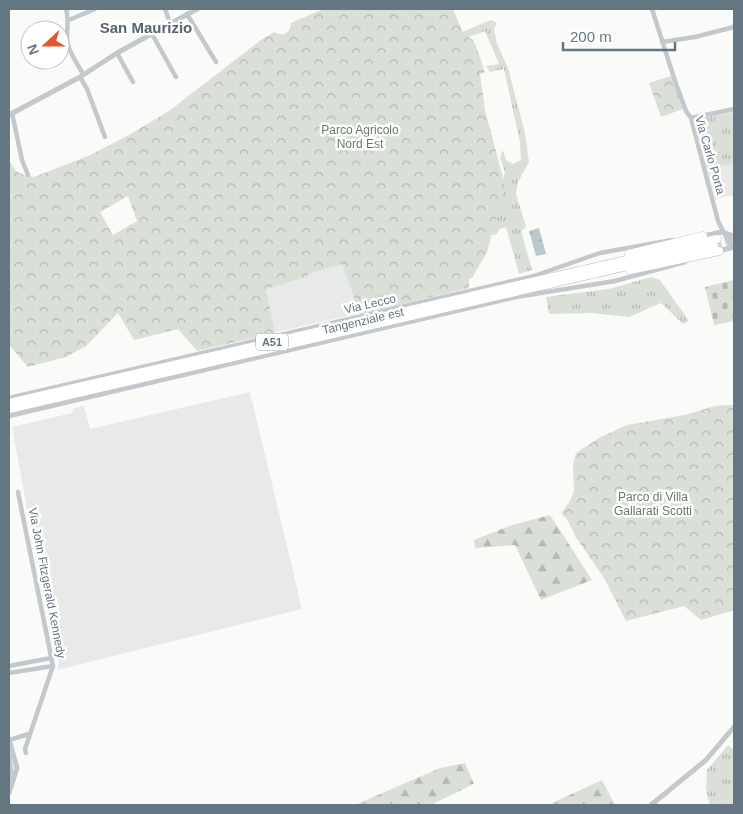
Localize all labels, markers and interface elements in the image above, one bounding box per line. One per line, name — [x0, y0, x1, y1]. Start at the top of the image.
district label: San Maurizio — [100, 19, 192, 36]
north arrow — [20, 20, 70, 70]
scale bar — [563, 20, 676, 52]
text: 200 m — [570, 28, 612, 45]
text: N — [24, 42, 42, 57]
street label: Via Carlo Porta — [692, 114, 728, 196]
park label: Parco Agricolo Nord Est — [321, 123, 399, 151]
street label: Via Lecco — [343, 291, 397, 317]
street label: Tangenziale est — [321, 305, 406, 337]
road number: A51 — [256, 334, 288, 351]
park label: Parco di Villa Gallarati Scotti — [614, 490, 692, 518]
street label: Via John Fitzgerald Kennedy — [26, 506, 68, 660]

